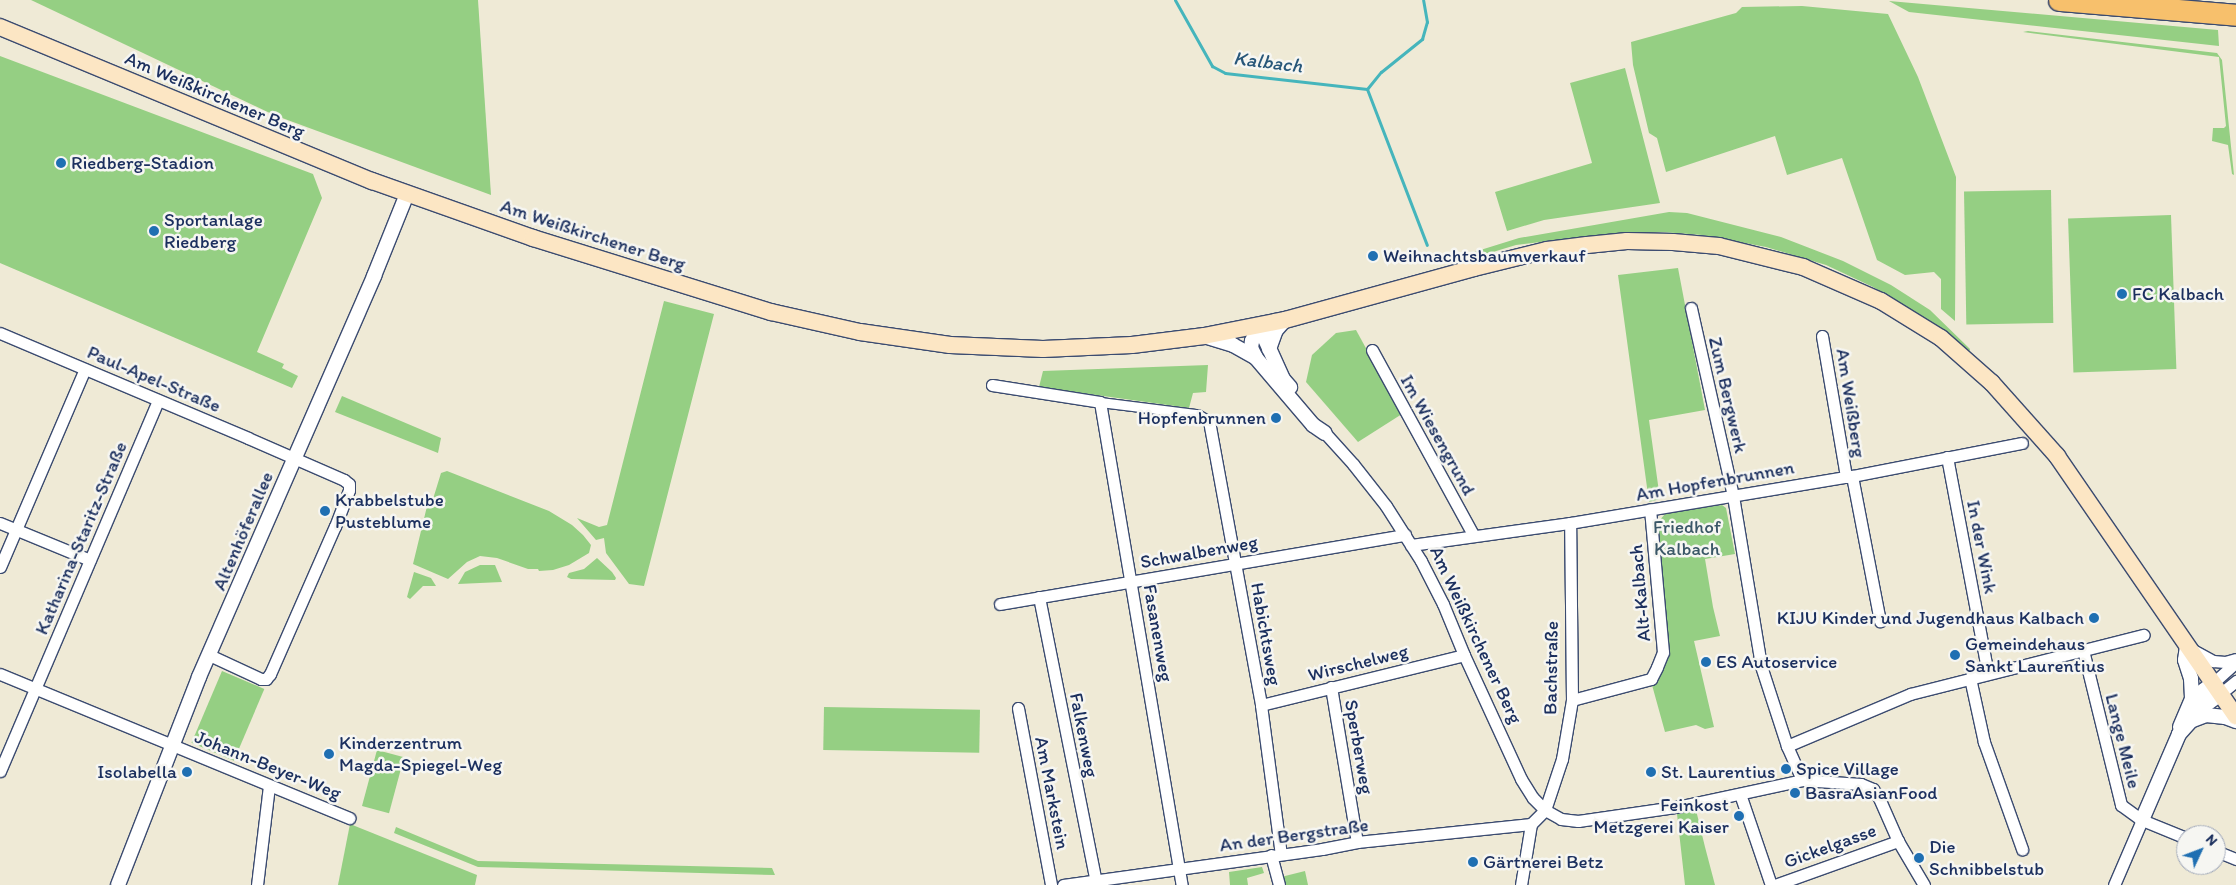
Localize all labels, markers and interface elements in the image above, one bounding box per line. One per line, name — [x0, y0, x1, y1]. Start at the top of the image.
water label: Kalbach — [1232, 46, 1304, 78]
street label: Am Weißkirchener Berg — [122, 47, 308, 143]
place label: Riedberg-Stadion — [71, 152, 214, 174]
marker: Riedberg-Stadion — [55, 157, 67, 169]
street label: Am Weißkirchener Berg — [498, 194, 688, 276]
place label: Sportanlage Riedberg — [164, 209, 263, 253]
marker: Sportanlage Riedberg — [148, 225, 160, 237]
place label: Weihnachtsbaumverkauf — [1383, 245, 1586, 267]
marker: Weihnachtsbaumverkauf — [1367, 250, 1379, 262]
place label: FC Kalbach — [2132, 283, 2224, 305]
marker: FC Kalbach — [2116, 288, 2128, 300]
street label: Zum Bergwerk — [1703, 334, 1753, 456]
street label: Paul-Apel-Straße — [84, 341, 224, 417]
street label: Am Weißberg — [1831, 347, 1871, 459]
street label: Im Wiesengrund — [1396, 371, 1480, 499]
place label: Hopfenbrunnen — [1138, 407, 1266, 429]
marker: Hopfenbrunnen — [1270, 412, 1282, 424]
street label: Katharina-Staritz-Straße — [30, 438, 132, 638]
street label: Am Hopfenbrunnen — [1634, 456, 1796, 506]
street label: Altenhöferallee — [208, 468, 278, 594]
place label: Krabbelstube Pusteblume — [335, 489, 444, 533]
street label: In der Wink — [1962, 498, 2002, 596]
marker: Krabbelstube Pusteblume — [319, 505, 331, 517]
park label: Friedhof Kalbach — [1653, 516, 1721, 560]
street label: Schwalbenweg — [1138, 530, 1260, 574]
street label: Am Weißkirchener Berg — [1425, 543, 1527, 727]
street label: Alt-Kalbach — [1624, 543, 1656, 643]
street label: Habichtsweg — [1246, 581, 1286, 687]
street label: Fasanenweg — [1138, 583, 1178, 683]
place label: KIJU Kinder und Jugendhaus Kalbach — [1777, 607, 2084, 629]
marker: KIJU Kinder und Jugendhaus Kalbach — [2088, 612, 2100, 624]
street label: Bachstraße — [1539, 621, 1563, 715]
place label: Gemeindehaus Sankt Laurentius — [1965, 633, 2105, 677]
street label: Wirschelweg — [1306, 640, 1410, 686]
marker: Gemeindehaus Sankt Laurentius — [1949, 649, 1961, 661]
place label: ES Autoservice — [1716, 651, 1837, 673]
marker: ES Autoservice — [1700, 656, 1712, 668]
street label: Falkenweg — [1065, 691, 1103, 779]
street label: Lange Meile — [2100, 691, 2146, 791]
street label: Sperberweg — [1339, 698, 1379, 796]
street label: Johann-Beyer-Weg — [191, 725, 345, 805]
place label: Kinderzentrum Magda-Spiegel-Weg — [339, 732, 502, 776]
street label: Am Markstein — [1030, 735, 1074, 851]
marker: Kinderzentrum Magda-Spiegel-Weg — [323, 748, 335, 760]
place label: Spice Village — [1796, 758, 1899, 780]
place label: Isolabella — [97, 761, 177, 783]
place label: St. Laurentius — [1661, 761, 1775, 783]
marker: Spice Village — [1780, 763, 1792, 775]
marker: Isolabella — [181, 766, 193, 778]
marker: St. Laurentius — [1645, 766, 1657, 778]
place label: BasraAsianFood — [1805, 782, 1938, 804]
marker: BasraAsianFood — [1789, 787, 1801, 799]
place label: Feinkost Metzgerei Kaiser — [1593, 794, 1729, 838]
marker: Feinkost Metzgerei Kaiser — [1733, 810, 1745, 822]
street label: An der Bergstraße — [1218, 813, 1370, 857]
street label: Gickelgasse — [1781, 819, 1879, 873]
north arrow — [2176, 825, 2226, 875]
text: N — [2202, 831, 2221, 849]
place label: Die Schnibbelstub — [1929, 836, 2044, 880]
place label: Gärtnerei Betz — [1483, 851, 1603, 873]
marker: Die Schnibbelstub — [1913, 852, 1925, 864]
marker: Gärtnerei Betz — [1467, 856, 1479, 868]

